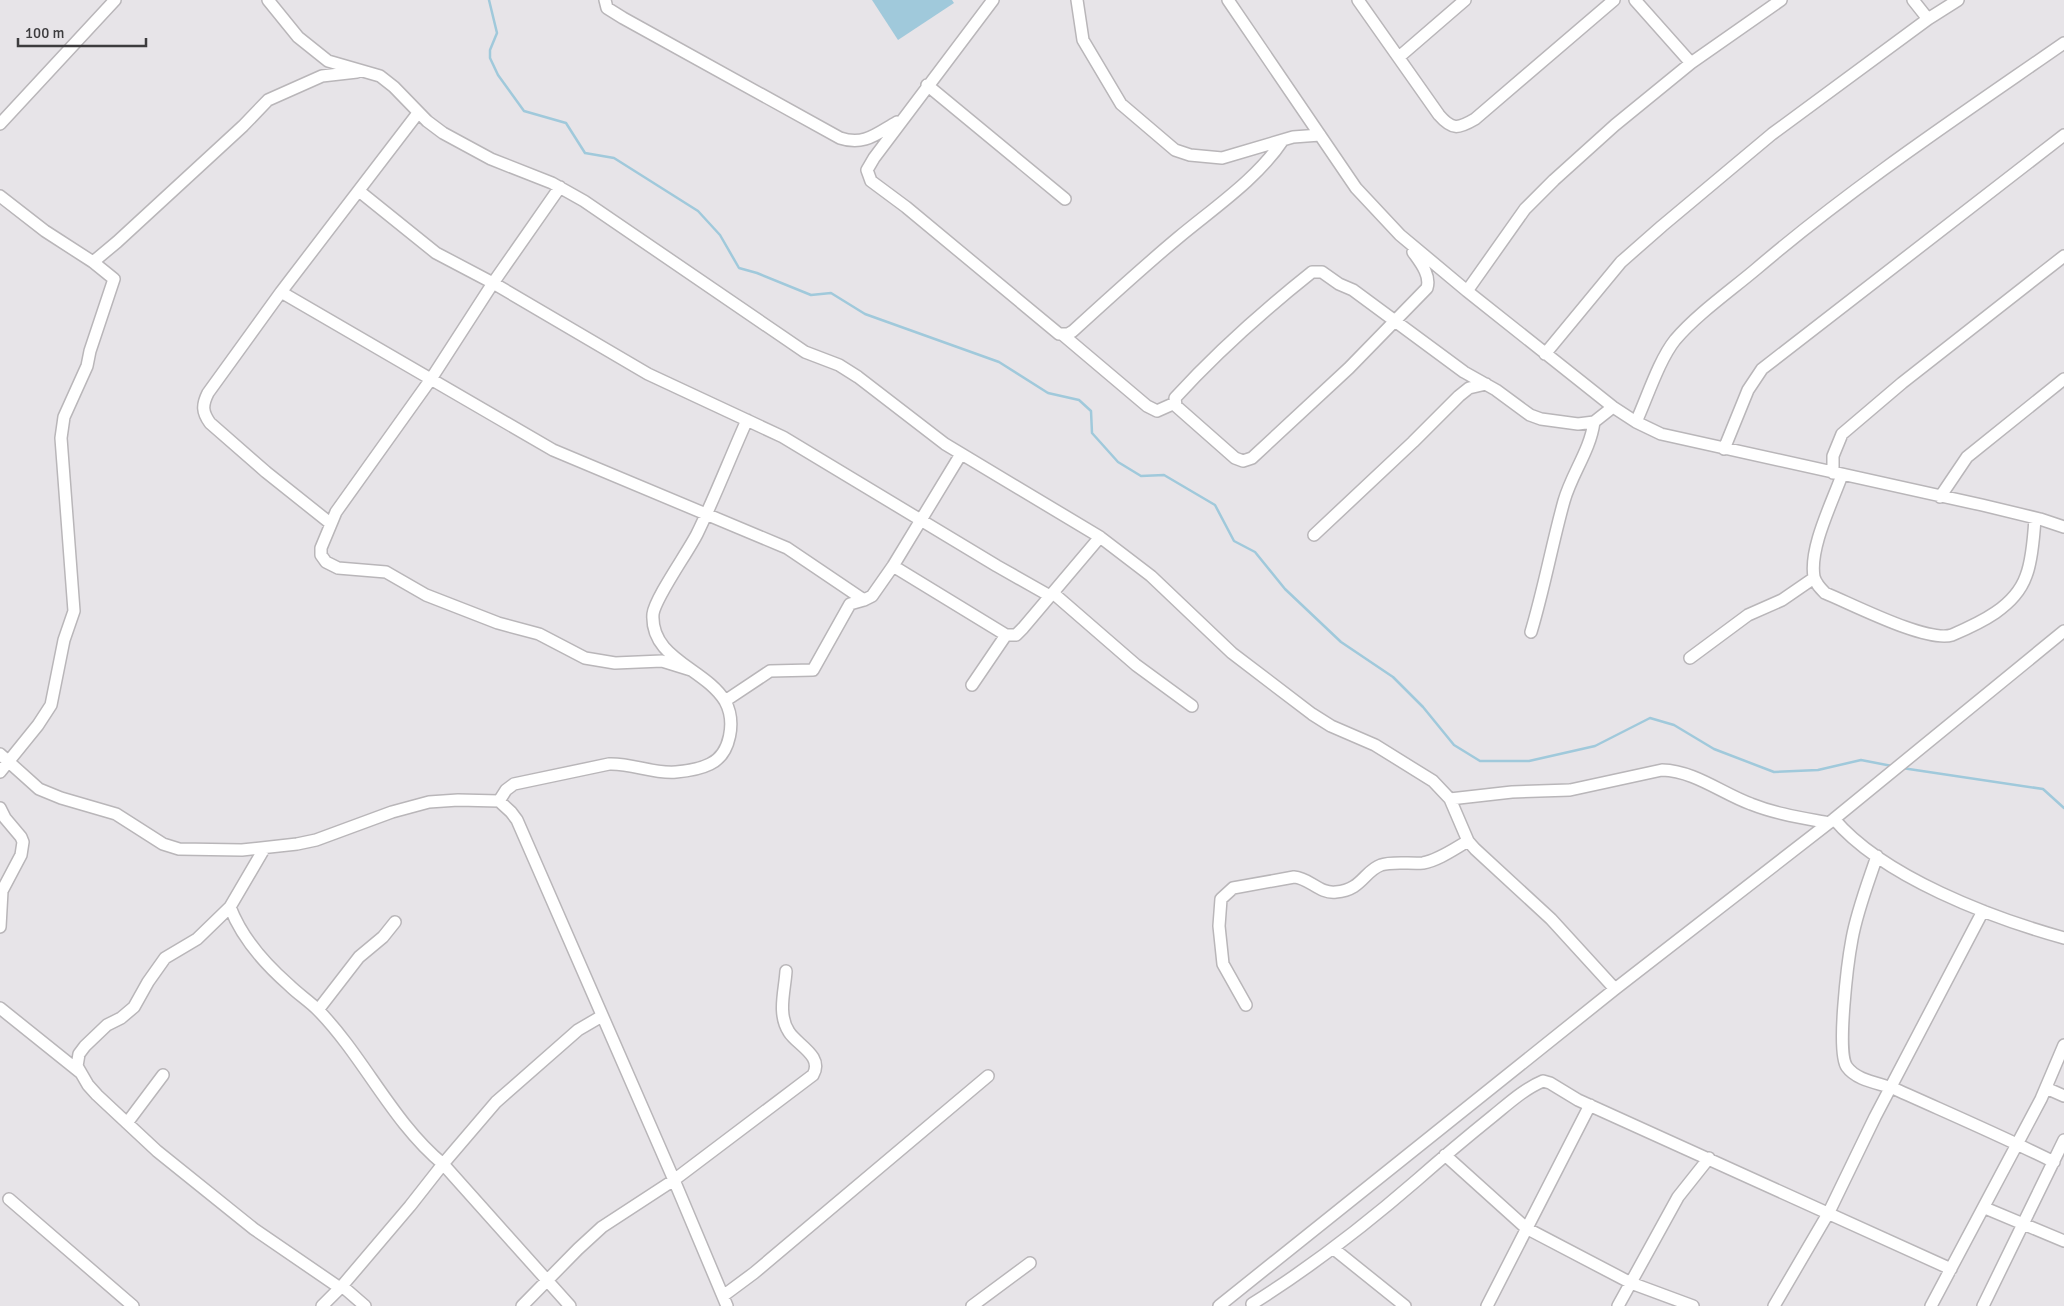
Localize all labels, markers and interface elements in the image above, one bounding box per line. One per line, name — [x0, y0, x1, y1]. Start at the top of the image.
scale bar — [18, 15, 145, 47]
text: 100 m — [25, 24, 65, 42]

